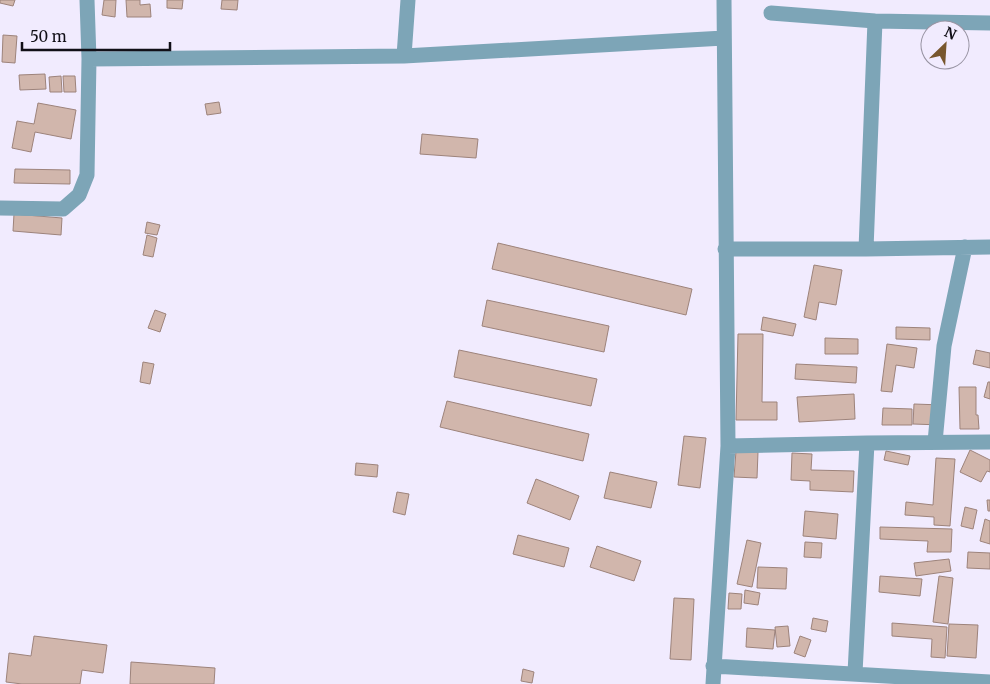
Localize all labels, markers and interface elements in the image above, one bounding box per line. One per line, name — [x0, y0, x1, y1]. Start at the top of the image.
scale bar — [22, 20, 170, 52]
north arrow — [920, 20, 970, 70]
text: N — [942, 23, 959, 44]
text: 50 m — [30, 27, 67, 46]

